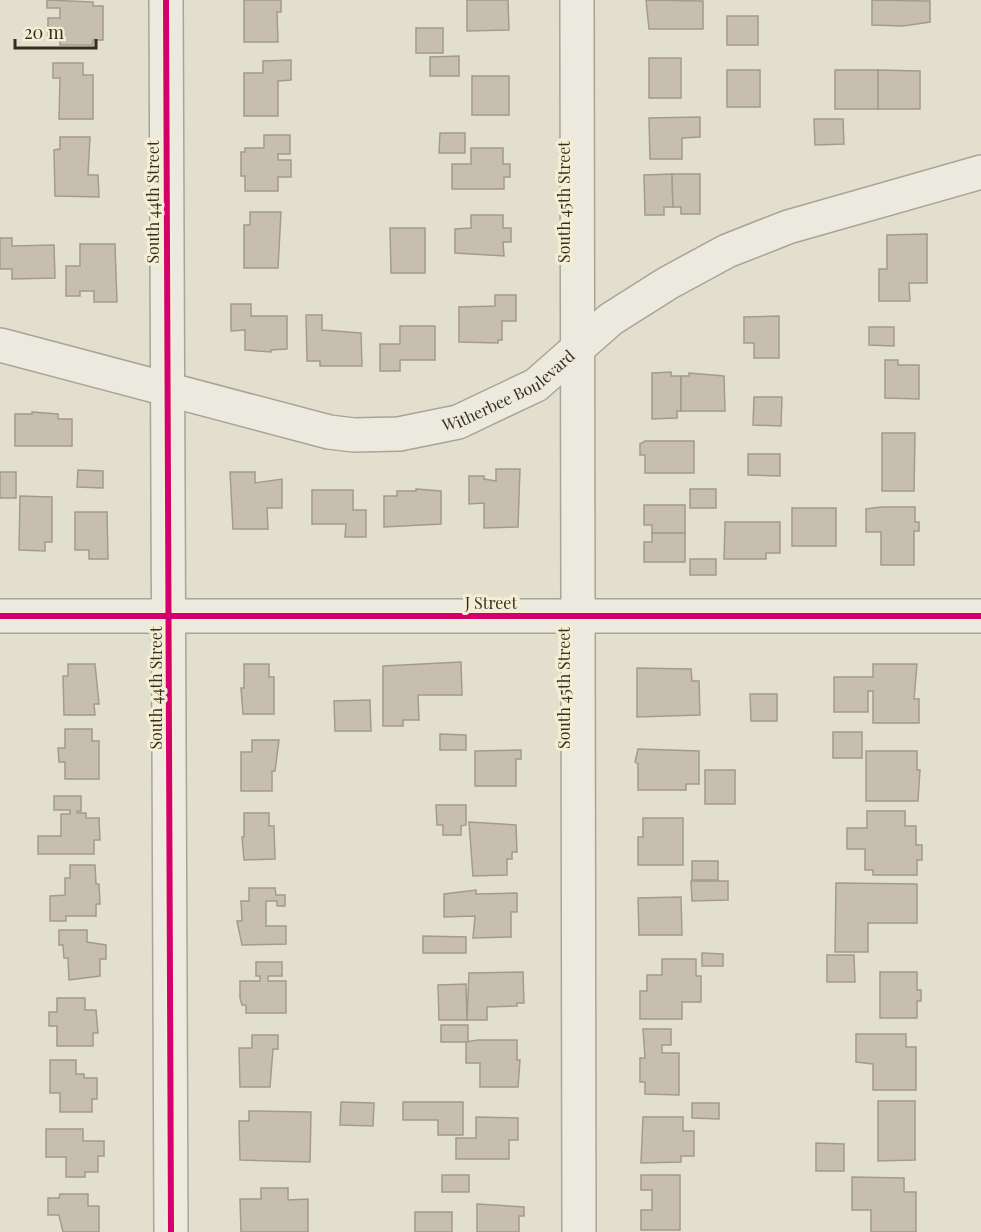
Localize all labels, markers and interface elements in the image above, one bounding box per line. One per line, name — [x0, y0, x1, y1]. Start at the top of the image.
scale bar — [15, 12, 96, 50]
text: 20 m — [24, 20, 64, 44]
street label: South 44th Street — [142, 140, 163, 264]
street label: South 45th Street — [553, 141, 574, 263]
street label: Witherbee Boulevard — [439, 345, 579, 435]
street label: J Street — [464, 592, 517, 613]
street label: South 44th Street — [145, 626, 166, 750]
street label: South 45th Street — [553, 627, 574, 749]

